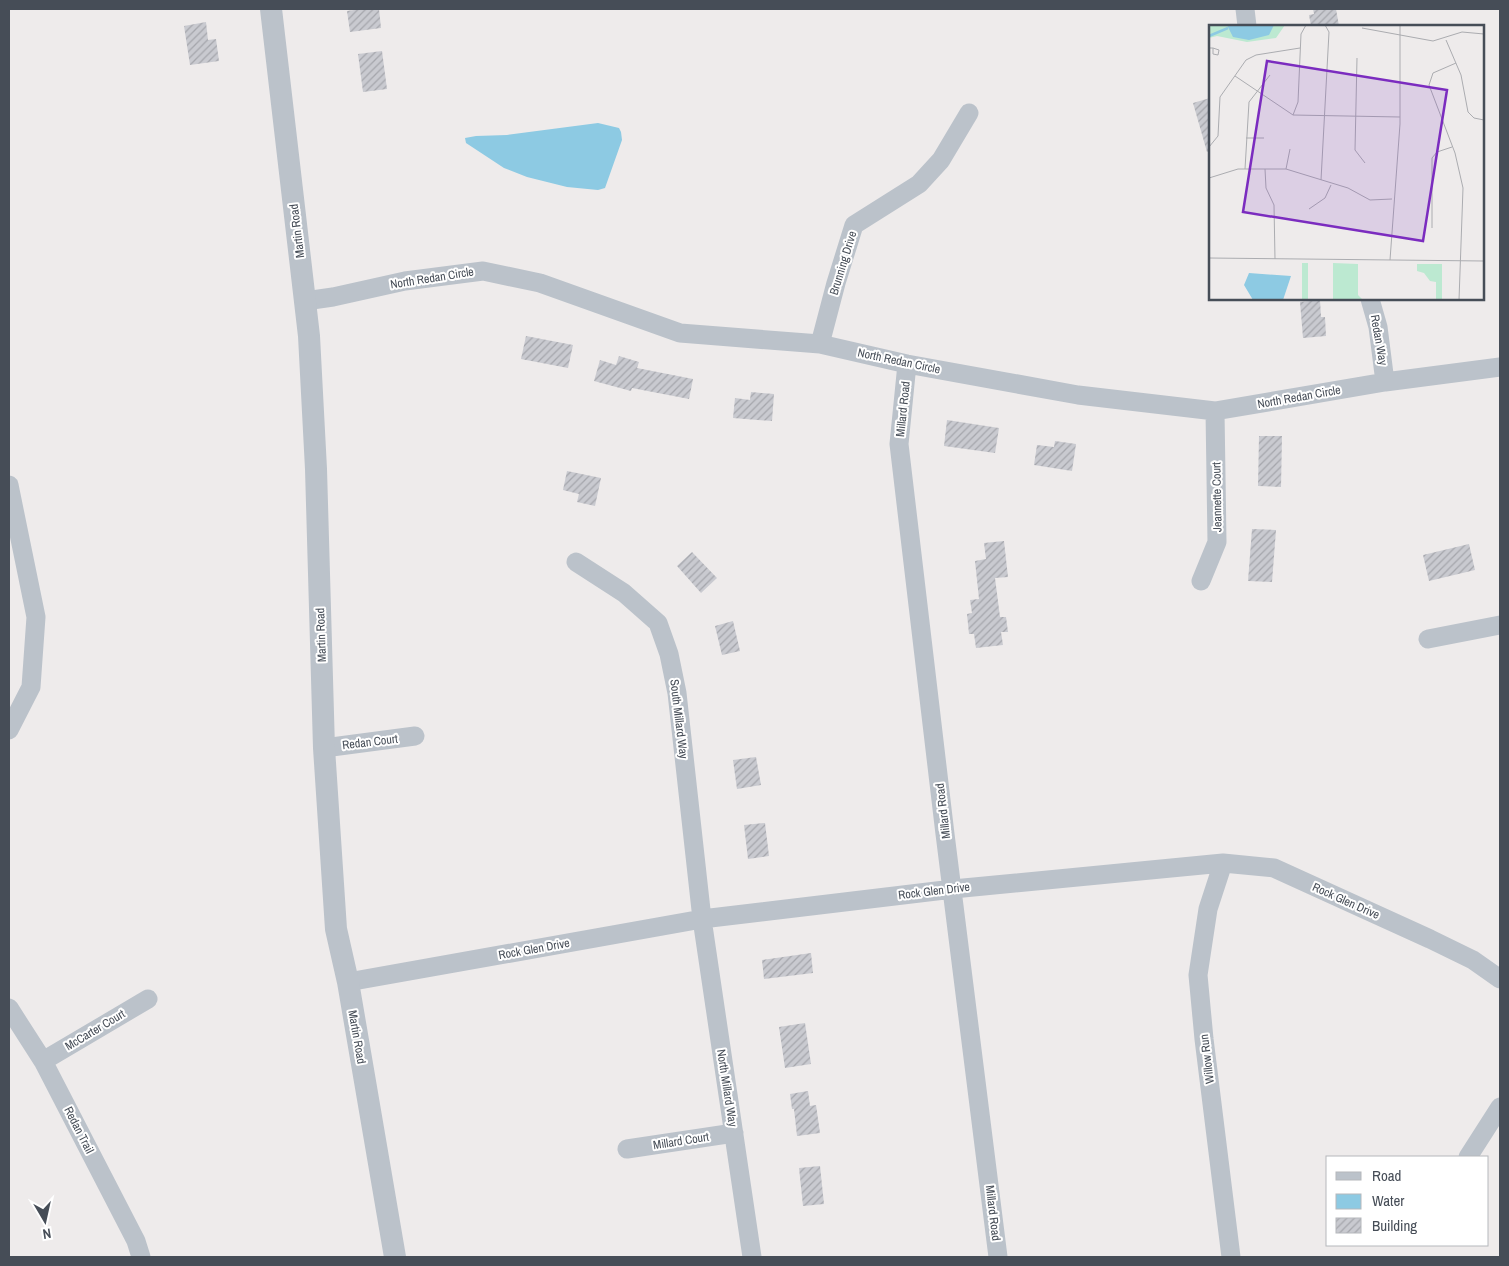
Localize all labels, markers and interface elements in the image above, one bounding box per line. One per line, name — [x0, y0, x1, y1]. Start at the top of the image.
inset map — [1209, 25, 1484, 300]
street label: Martin Road — [286, 203, 308, 259]
street label: Brunning Drive — [826, 229, 860, 297]
street label: North Redan Circle — [389, 264, 475, 292]
street label: Redan Way — [1367, 313, 1391, 367]
street label: North Redan Circle — [856, 344, 942, 378]
street label: Millard Road — [892, 380, 914, 438]
street label: North Redan Circle — [1256, 382, 1342, 412]
street label: Jeannette Court — [1208, 462, 1226, 532]
street label: Martin Road — [312, 608, 330, 662]
street label: South Millard Way — [666, 678, 692, 760]
street label: Redan Court — [341, 731, 399, 753]
street label: Millard Road — [932, 782, 954, 840]
street label: Rock Glen Drive — [897, 879, 971, 903]
street label: Rock Glen Drive — [1310, 879, 1382, 923]
street label: Rock Glen Drive — [497, 935, 571, 963]
street label: McCarter Court — [62, 1006, 128, 1054]
street label: Martin Road — [344, 1009, 370, 1065]
street label: Willow Run — [1196, 1033, 1218, 1085]
street label: North Millard Way — [713, 1048, 741, 1128]
street label: Redan Trail — [60, 1104, 98, 1156]
street label: Millard Court — [652, 1129, 710, 1153]
legend — [1326, 1156, 1489, 1246]
text: Road — [1372, 1165, 1401, 1186]
street label: Millard Road — [982, 1184, 1004, 1242]
text: Water — [1372, 1190, 1404, 1211]
north arrow — [20, 1196, 70, 1246]
text: Building — [1372, 1215, 1417, 1236]
text: N — [42, 1224, 53, 1243]

